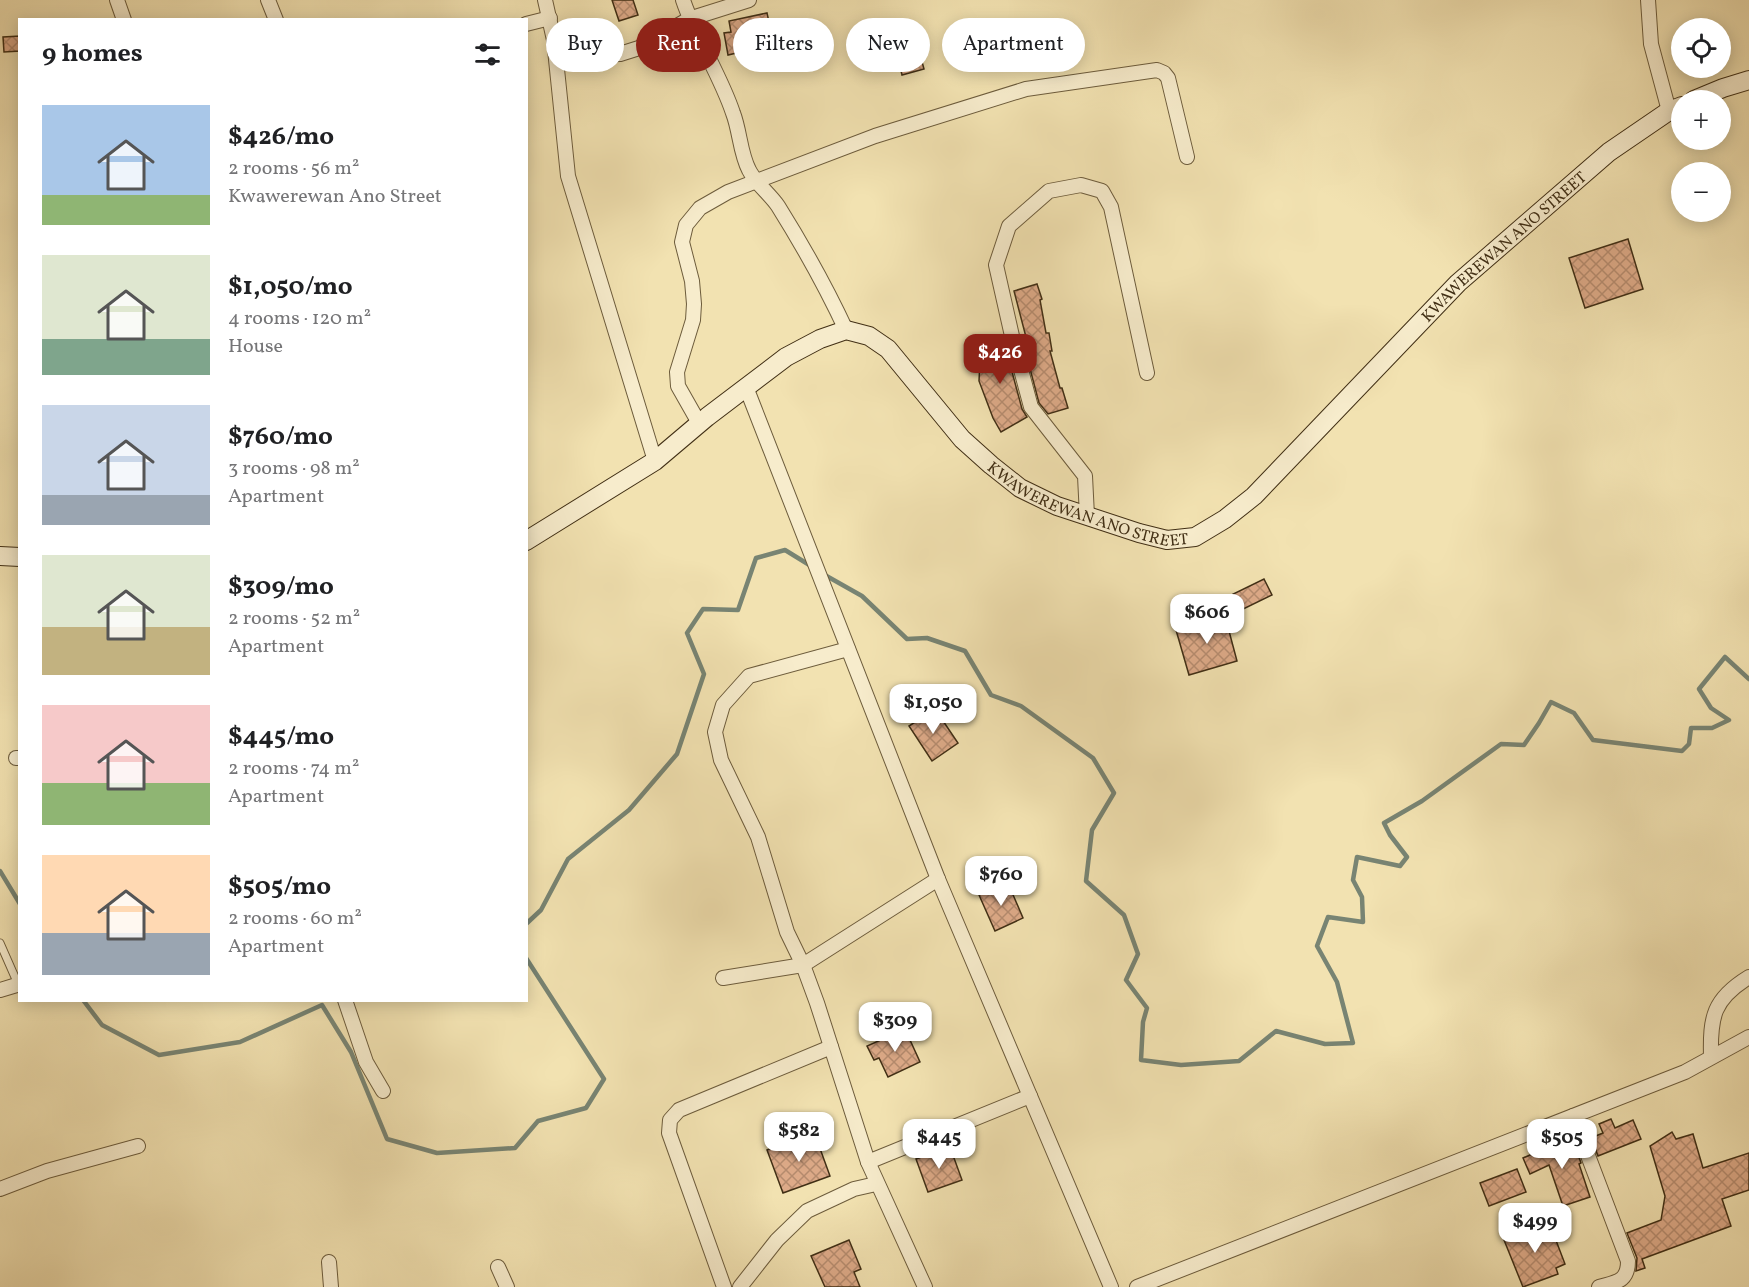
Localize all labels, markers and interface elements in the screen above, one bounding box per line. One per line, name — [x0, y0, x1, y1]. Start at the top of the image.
chip: Buy — [546, 18, 624, 72]
chip: Rent — [636, 18, 721, 72]
chip: Filters — [733, 18, 834, 72]
chip: New — [846, 18, 930, 72]
chip: Apartment — [942, 18, 1085, 72]
map controls — [1671, 18, 1731, 222]
button: locate — [1671, 18, 1731, 78]
text: 9 homes — [42, 36, 143, 72]
icon: filters — [471, 38, 504, 71]
button: + — [1671, 90, 1731, 150]
text: $426/mo — [228, 119, 334, 155]
icon: home — [90, 129, 162, 201]
text: 2 rooms · 56 m² — [228, 155, 359, 183]
button: − — [1671, 162, 1731, 222]
street label: KWAWEREWAN ANO STREET — [1417, 167, 1592, 328]
text: Kwawerewan Ano Street — [228, 183, 442, 211]
text: $1,050/mo — [228, 269, 353, 305]
icon: home — [90, 279, 162, 351]
text: 4 rooms · 120 m² — [228, 305, 371, 333]
text: House — [228, 333, 283, 361]
pin: $426 — [964, 334, 1036, 385]
text: $426 — [978, 339, 1022, 367]
text: $760/mo — [228, 419, 333, 455]
icon: home — [90, 429, 162, 501]
text: 3 rooms · 98 m² — [228, 455, 360, 483]
street label: KWAWEREWAN ANO STREET — [982, 457, 1189, 553]
text: Apartment — [228, 483, 324, 511]
text: $309/mo — [228, 569, 334, 605]
icon: home — [90, 579, 162, 651]
pin: $606 — [1171, 594, 1243, 645]
text: $606 — [1184, 599, 1230, 627]
text: 2 rooms · 52 m² — [228, 605, 360, 633]
text: Apartment — [228, 633, 324, 661]
pin: $1,050 — [884, 684, 982, 735]
text: $1,050 — [904, 689, 962, 717]
text: $445/mo — [228, 719, 334, 755]
icon: home — [90, 729, 162, 801]
text: 2 rooms · 74 m² — [228, 755, 359, 783]
text: Apartment — [228, 783, 324, 811]
pin: $760 — [965, 856, 1037, 907]
text: $760 — [979, 861, 1023, 889]
text: $505/mo — [228, 869, 331, 905]
icon: home — [90, 879, 162, 951]
text: 2 rooms · 60 m² — [228, 905, 362, 933]
text: Apartment — [228, 933, 324, 961]
pin: $309 — [859, 1002, 931, 1053]
text: $309 — [873, 1007, 917, 1035]
pin: $582 — [763, 1112, 835, 1163]
text: $582 — [778, 1117, 820, 1145]
pin: $445 — [903, 1119, 975, 1170]
pin: $505 — [1526, 1119, 1598, 1170]
text: $445 — [917, 1124, 961, 1152]
text: $505 — [1541, 1124, 1583, 1152]
pin: $499 — [1499, 1203, 1571, 1254]
text: $499 — [1513, 1208, 1557, 1236]

